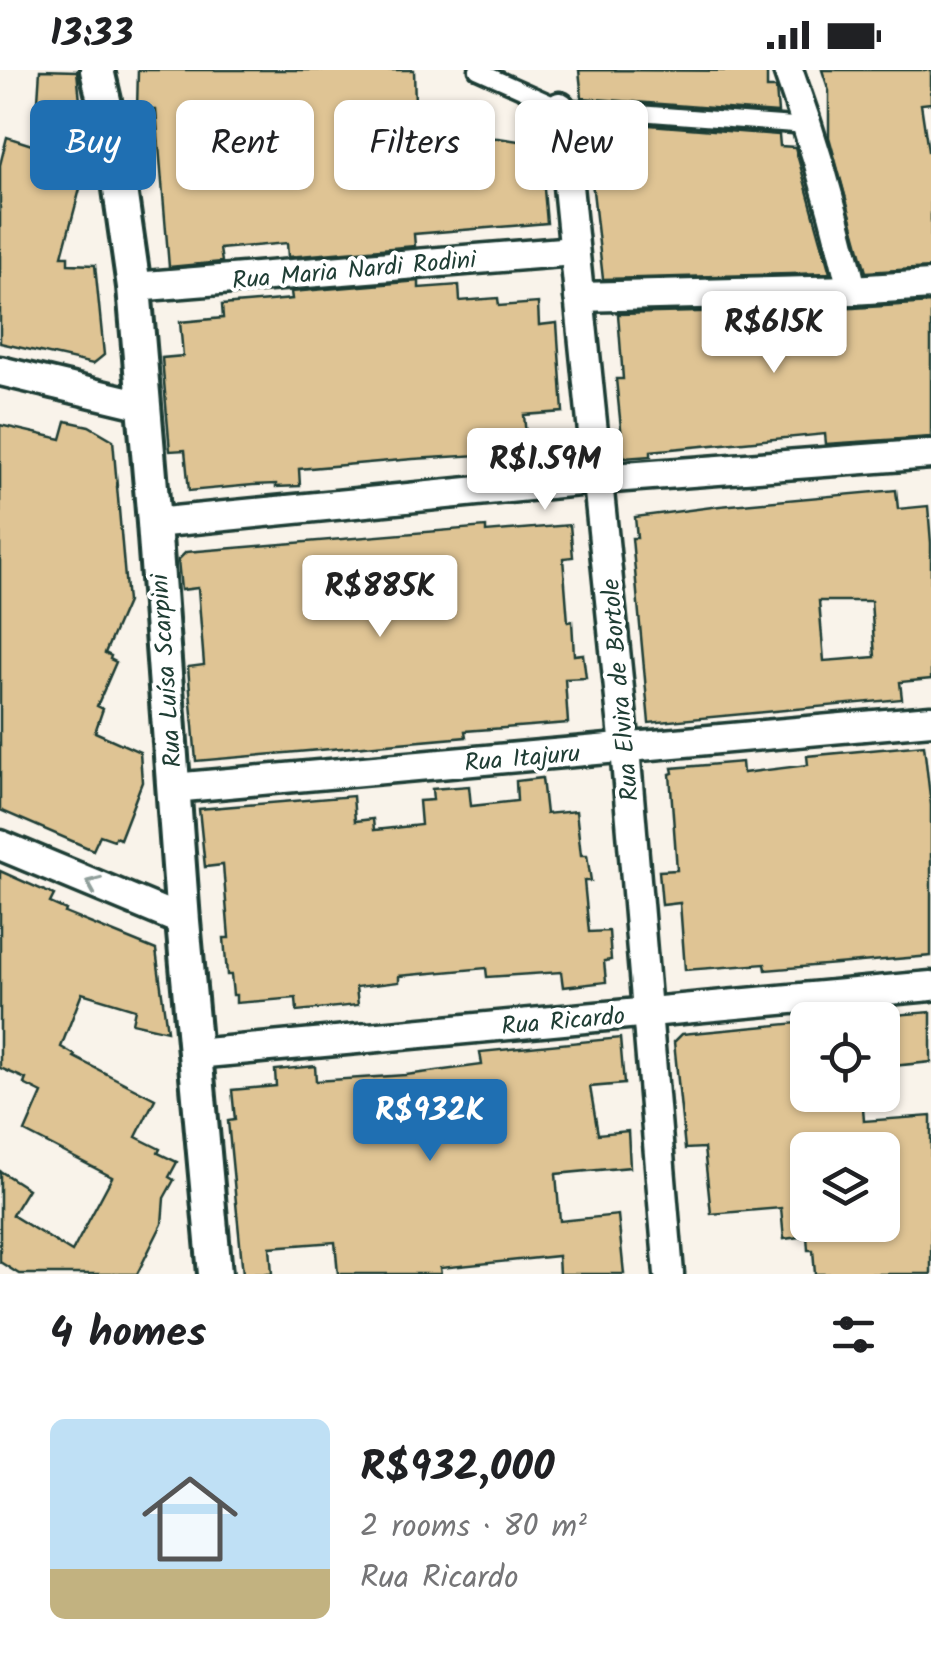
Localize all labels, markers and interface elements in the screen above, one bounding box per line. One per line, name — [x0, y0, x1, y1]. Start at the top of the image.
text: 13:33 — [50, 5, 133, 65]
chip: Buy — [30, 100, 156, 190]
chip: Rent — [176, 100, 314, 190]
chip: Filters — [334, 100, 495, 190]
chip: New — [515, 100, 648, 190]
street label: Rua Maria Nardi Rodini — [230, 240, 479, 302]
pin: R$615K — [693, 291, 855, 376]
text: R$615K — [724, 298, 824, 349]
pin: R$1.59M — [453, 428, 637, 513]
text: R$1.59M — [489, 435, 601, 486]
pin: R$885K — [299, 555, 461, 640]
text: R$885K — [324, 562, 436, 613]
street label: Rua Luísa Scarpini — [140, 572, 194, 769]
street label: Rua Elvira de Bortole — [591, 577, 651, 803]
street label: Rua Itajuru — [463, 734, 582, 784]
one-way arrow — [85, 875, 103, 895]
street label: Rua Ricardo — [500, 997, 627, 1047]
map controls — [790, 1002, 900, 1242]
button: locate — [790, 1002, 900, 1112]
pin: R$932K — [349, 1079, 511, 1164]
text: R$932K — [375, 1086, 485, 1137]
button: layers — [790, 1132, 900, 1242]
text: 4 homes — [50, 1301, 206, 1368]
icon: filters — [826, 1307, 881, 1362]
text: R$932,000 — [360, 1435, 554, 1502]
icon: home — [130, 1459, 250, 1579]
text: 2 rooms · 80 m² — [360, 1502, 587, 1553]
text: Rua Ricardo — [360, 1553, 519, 1604]

